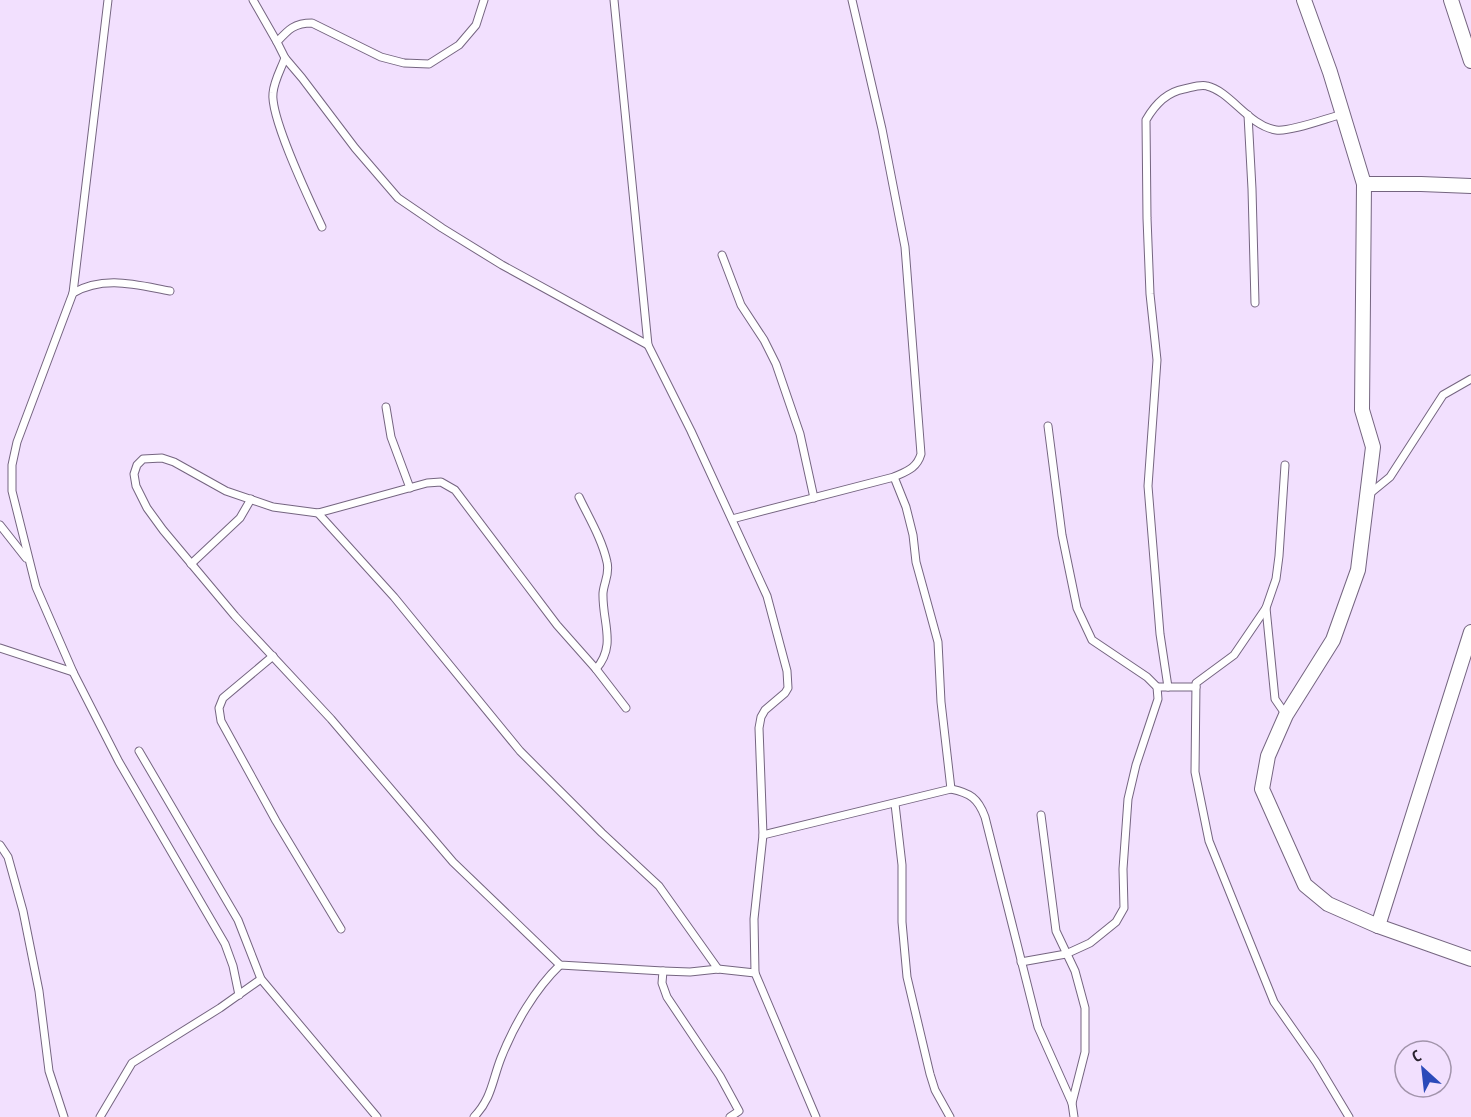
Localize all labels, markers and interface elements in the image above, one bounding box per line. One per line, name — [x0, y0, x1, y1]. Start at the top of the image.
north arrow — [1393, 1039, 1453, 1099]
text: С — [1408, 1045, 1425, 1066]

